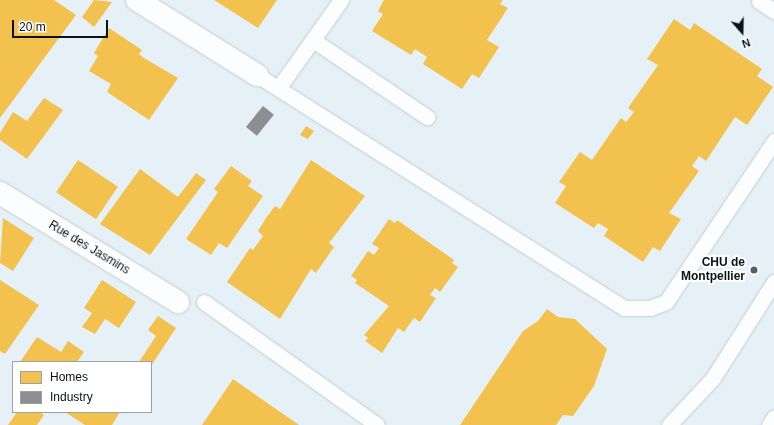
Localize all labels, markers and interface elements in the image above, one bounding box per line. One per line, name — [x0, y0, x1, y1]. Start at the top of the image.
scale bar — [14, 12, 110, 38]
north arrow — [722, 12, 762, 52]
text: 20 m — [19, 20, 46, 34]
text: N — [740, 36, 752, 50]
street label: Rue des Jasmins — [46, 218, 132, 278]
place label: CHU de Montpellier — [681, 256, 745, 284]
marker: CHU de Montpellier — [748, 264, 760, 276]
legend — [12, 361, 152, 413]
text: Homes — [50, 370, 88, 384]
text: Industry — [50, 390, 93, 404]

